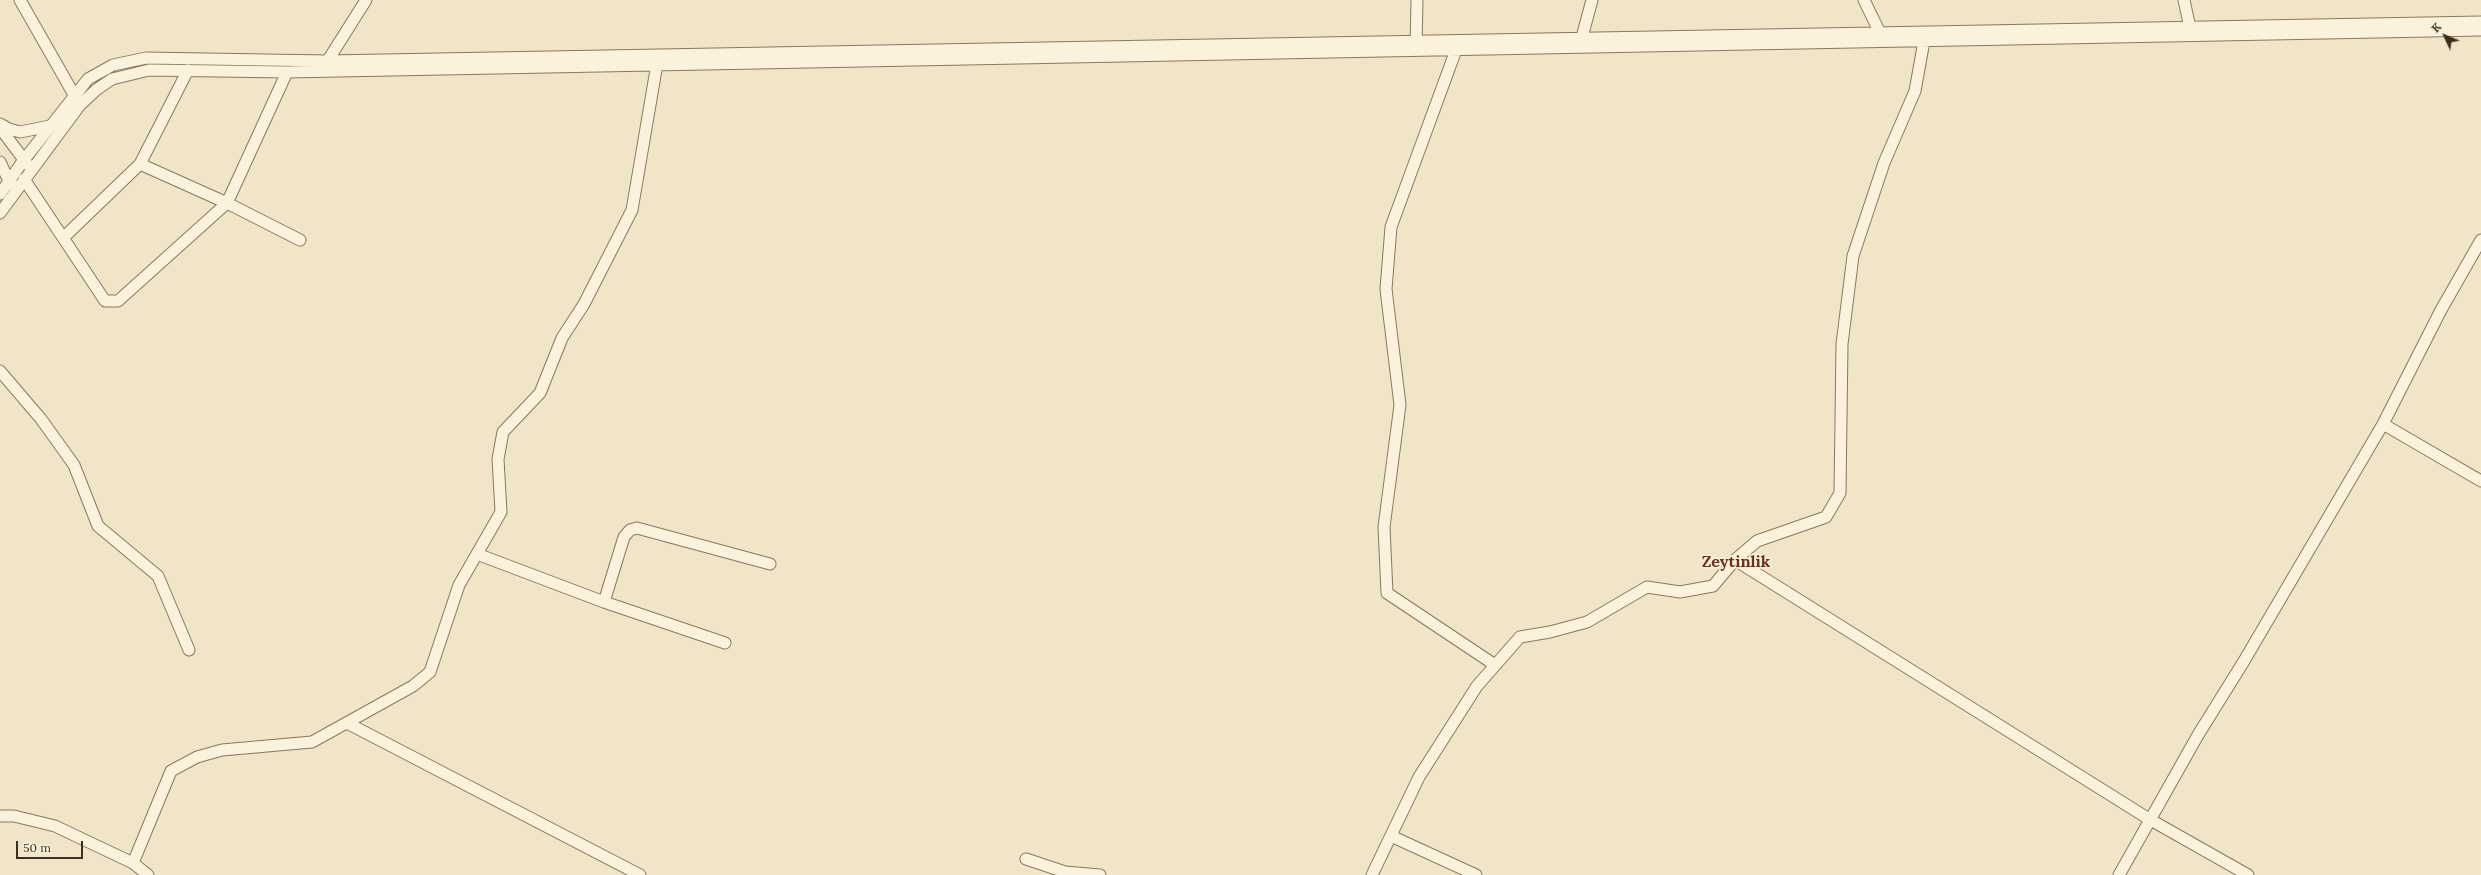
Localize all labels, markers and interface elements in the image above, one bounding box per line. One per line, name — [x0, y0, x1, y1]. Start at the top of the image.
north arrow — [2425, 16, 2465, 56]
text: K — [2429, 20, 2444, 35]
district label: Zeytinlik — [1702, 552, 1770, 572]
scale bar — [18, 833, 85, 859]
text: 50 m — [23, 840, 51, 855]

